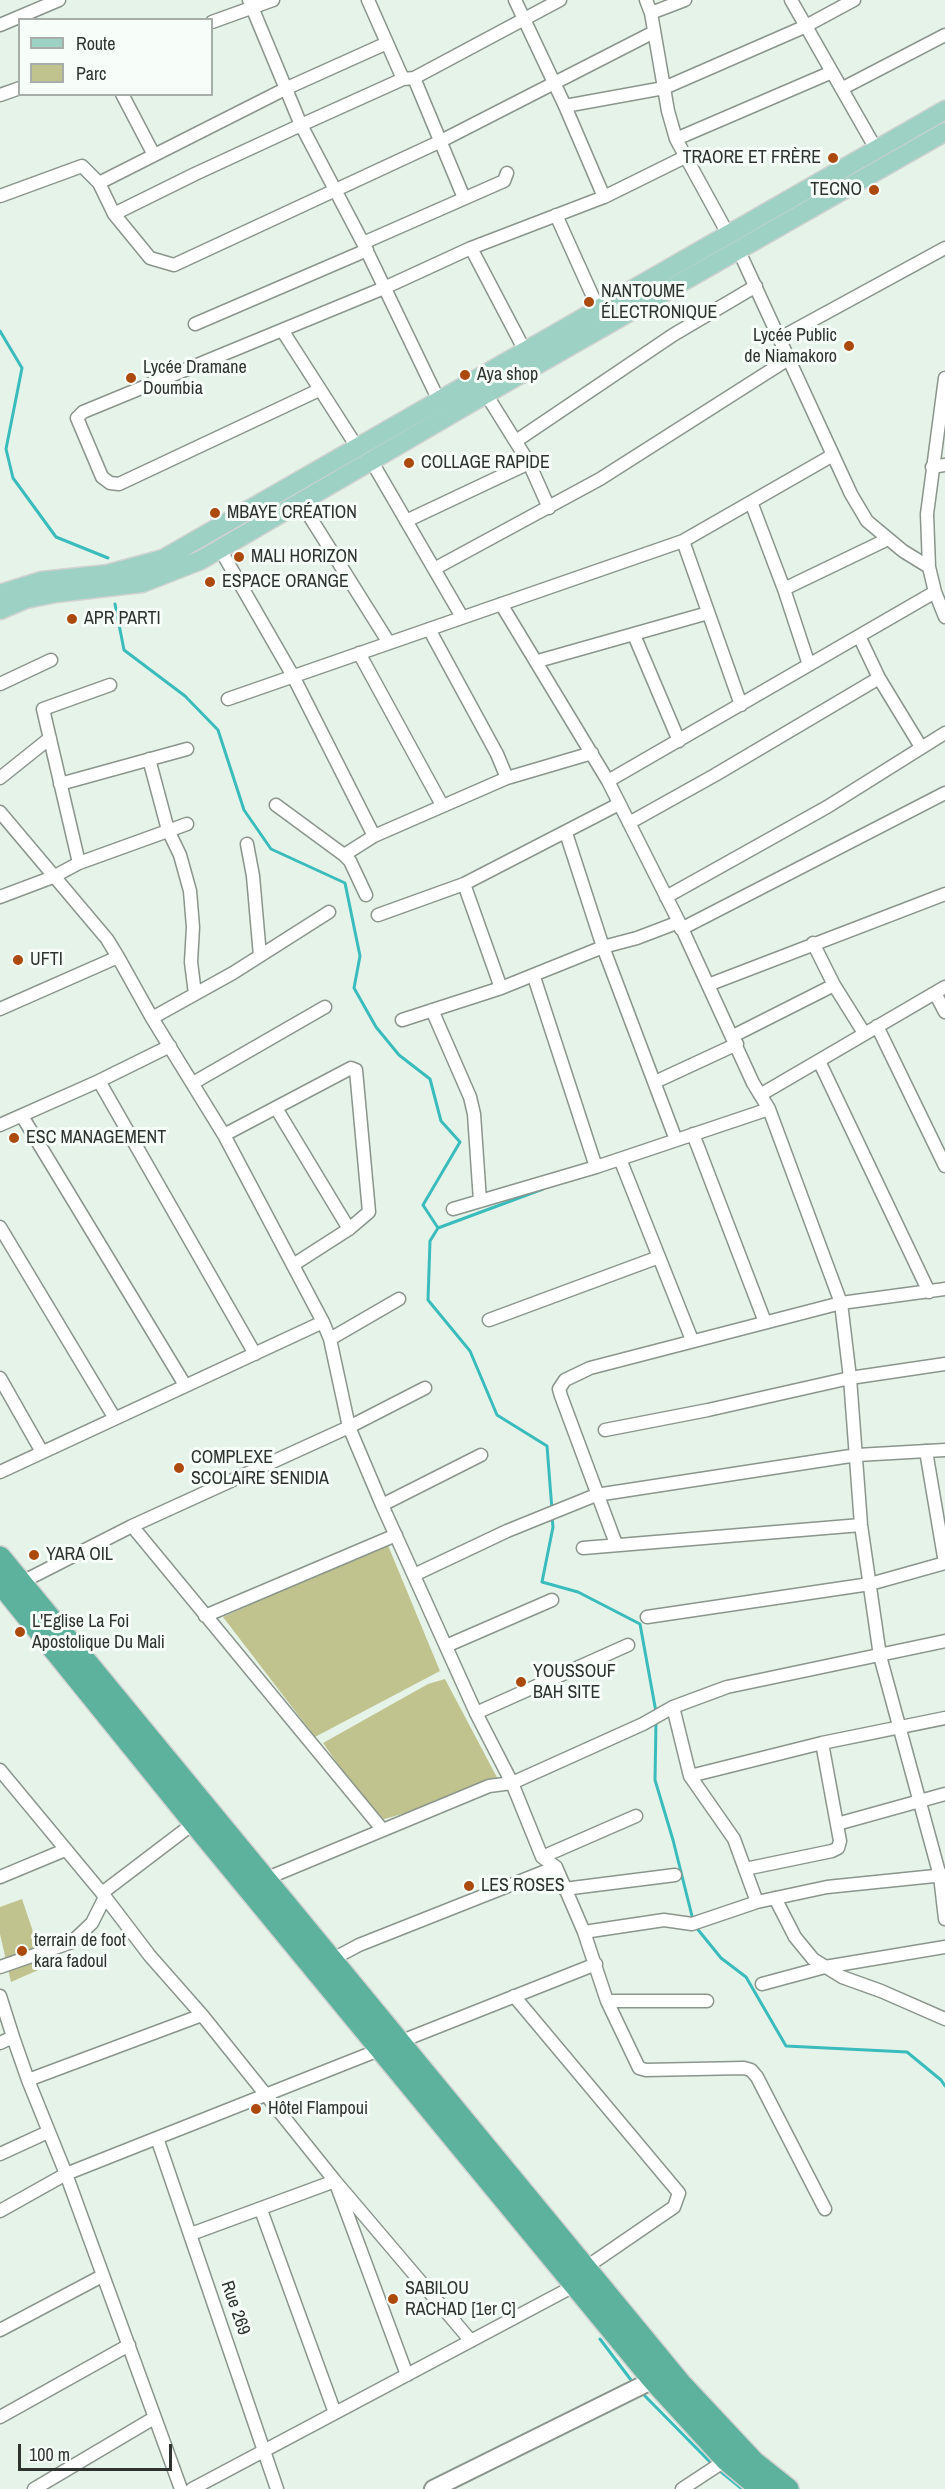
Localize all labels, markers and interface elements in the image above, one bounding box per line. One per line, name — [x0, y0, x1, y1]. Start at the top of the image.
legend — [18, 18, 213, 96]
text: Route — [76, 31, 115, 56]
text: Parc — [76, 61, 106, 86]
place label: TRAORE ET FRÈRE — [682, 147, 821, 169]
marker: TRAORE ET FRÈRE — [826, 151, 840, 165]
place label: TECNO — [810, 179, 862, 201]
marker: TECNO — [867, 183, 881, 197]
place label: NANTOUME ÉLECTRONIQUE — [601, 281, 717, 324]
marker: NANTOUME ÉLECTRONIQUE — [582, 295, 596, 309]
place label: Lycée Public de Niamakoro — [744, 325, 837, 368]
marker: Lycée Public de Niamakoro — [842, 339, 856, 353]
place label: Lycée Dramane Doumbia — [143, 357, 247, 400]
place label: Aya shop — [477, 364, 538, 386]
marker: Aya shop — [458, 368, 472, 382]
marker: Lycée Dramane Doumbia — [124, 371, 138, 385]
place label: COLLAGE RAPIDE — [421, 452, 550, 474]
marker: COLLAGE RAPIDE — [402, 456, 416, 470]
place label: MBAYE CRÉATION — [227, 502, 357, 524]
marker: MBAYE CRÉATION — [208, 506, 222, 520]
place label: MALI HORIZON — [251, 546, 358, 568]
marker: MALI HORIZON — [232, 550, 246, 564]
place label: ESPACE ORANGE — [222, 571, 349, 593]
marker: ESPACE ORANGE — [203, 575, 217, 589]
place label: APR PARTI — [84, 608, 161, 630]
marker: APR PARTI — [65, 612, 79, 626]
place label: UFTI — [30, 949, 63, 971]
marker: UFTI — [11, 953, 25, 967]
place label: ESC MANAGEMENT — [26, 1127, 166, 1149]
marker: ESC MANAGEMENT — [7, 1131, 21, 1145]
place label: COMPLEXE SCOLAIRE SENIDIA — [191, 1447, 329, 1490]
marker: COMPLEXE SCOLAIRE SENIDIA — [172, 1461, 186, 1475]
place label: YARA OIL — [46, 1544, 113, 1566]
marker: YARA OIL — [27, 1548, 41, 1562]
place label: L'Eglise La Foi Apostolique Du Mali — [32, 1611, 165, 1654]
marker: L'Eglise La Foi Apostolique Du Mali — [13, 1625, 27, 1639]
place label: YOUSSOUF BAH SITE — [533, 1661, 616, 1704]
marker: YOUSSOUF BAH SITE — [514, 1675, 528, 1689]
place label: LES ROSES — [481, 1875, 565, 1897]
marker: LES ROSES — [462, 1879, 476, 1893]
place label: terrain de foot kara fadoul — [34, 1930, 126, 1972]
marker: terrain de foot kara fadoul — [15, 1944, 29, 1958]
place label: Hôtel Flampoui — [268, 2098, 368, 2120]
marker: Hôtel Flampoui — [249, 2102, 263, 2116]
street label: Rue 269 — [216, 2278, 254, 2338]
place label: SABILOU RACHAD [1er C] — [405, 2278, 516, 2320]
marker: SABILOU RACHAD [1er C] — [386, 2292, 400, 2306]
scale bar — [21, 2432, 176, 2470]
text: 100 m — [29, 2442, 70, 2467]

